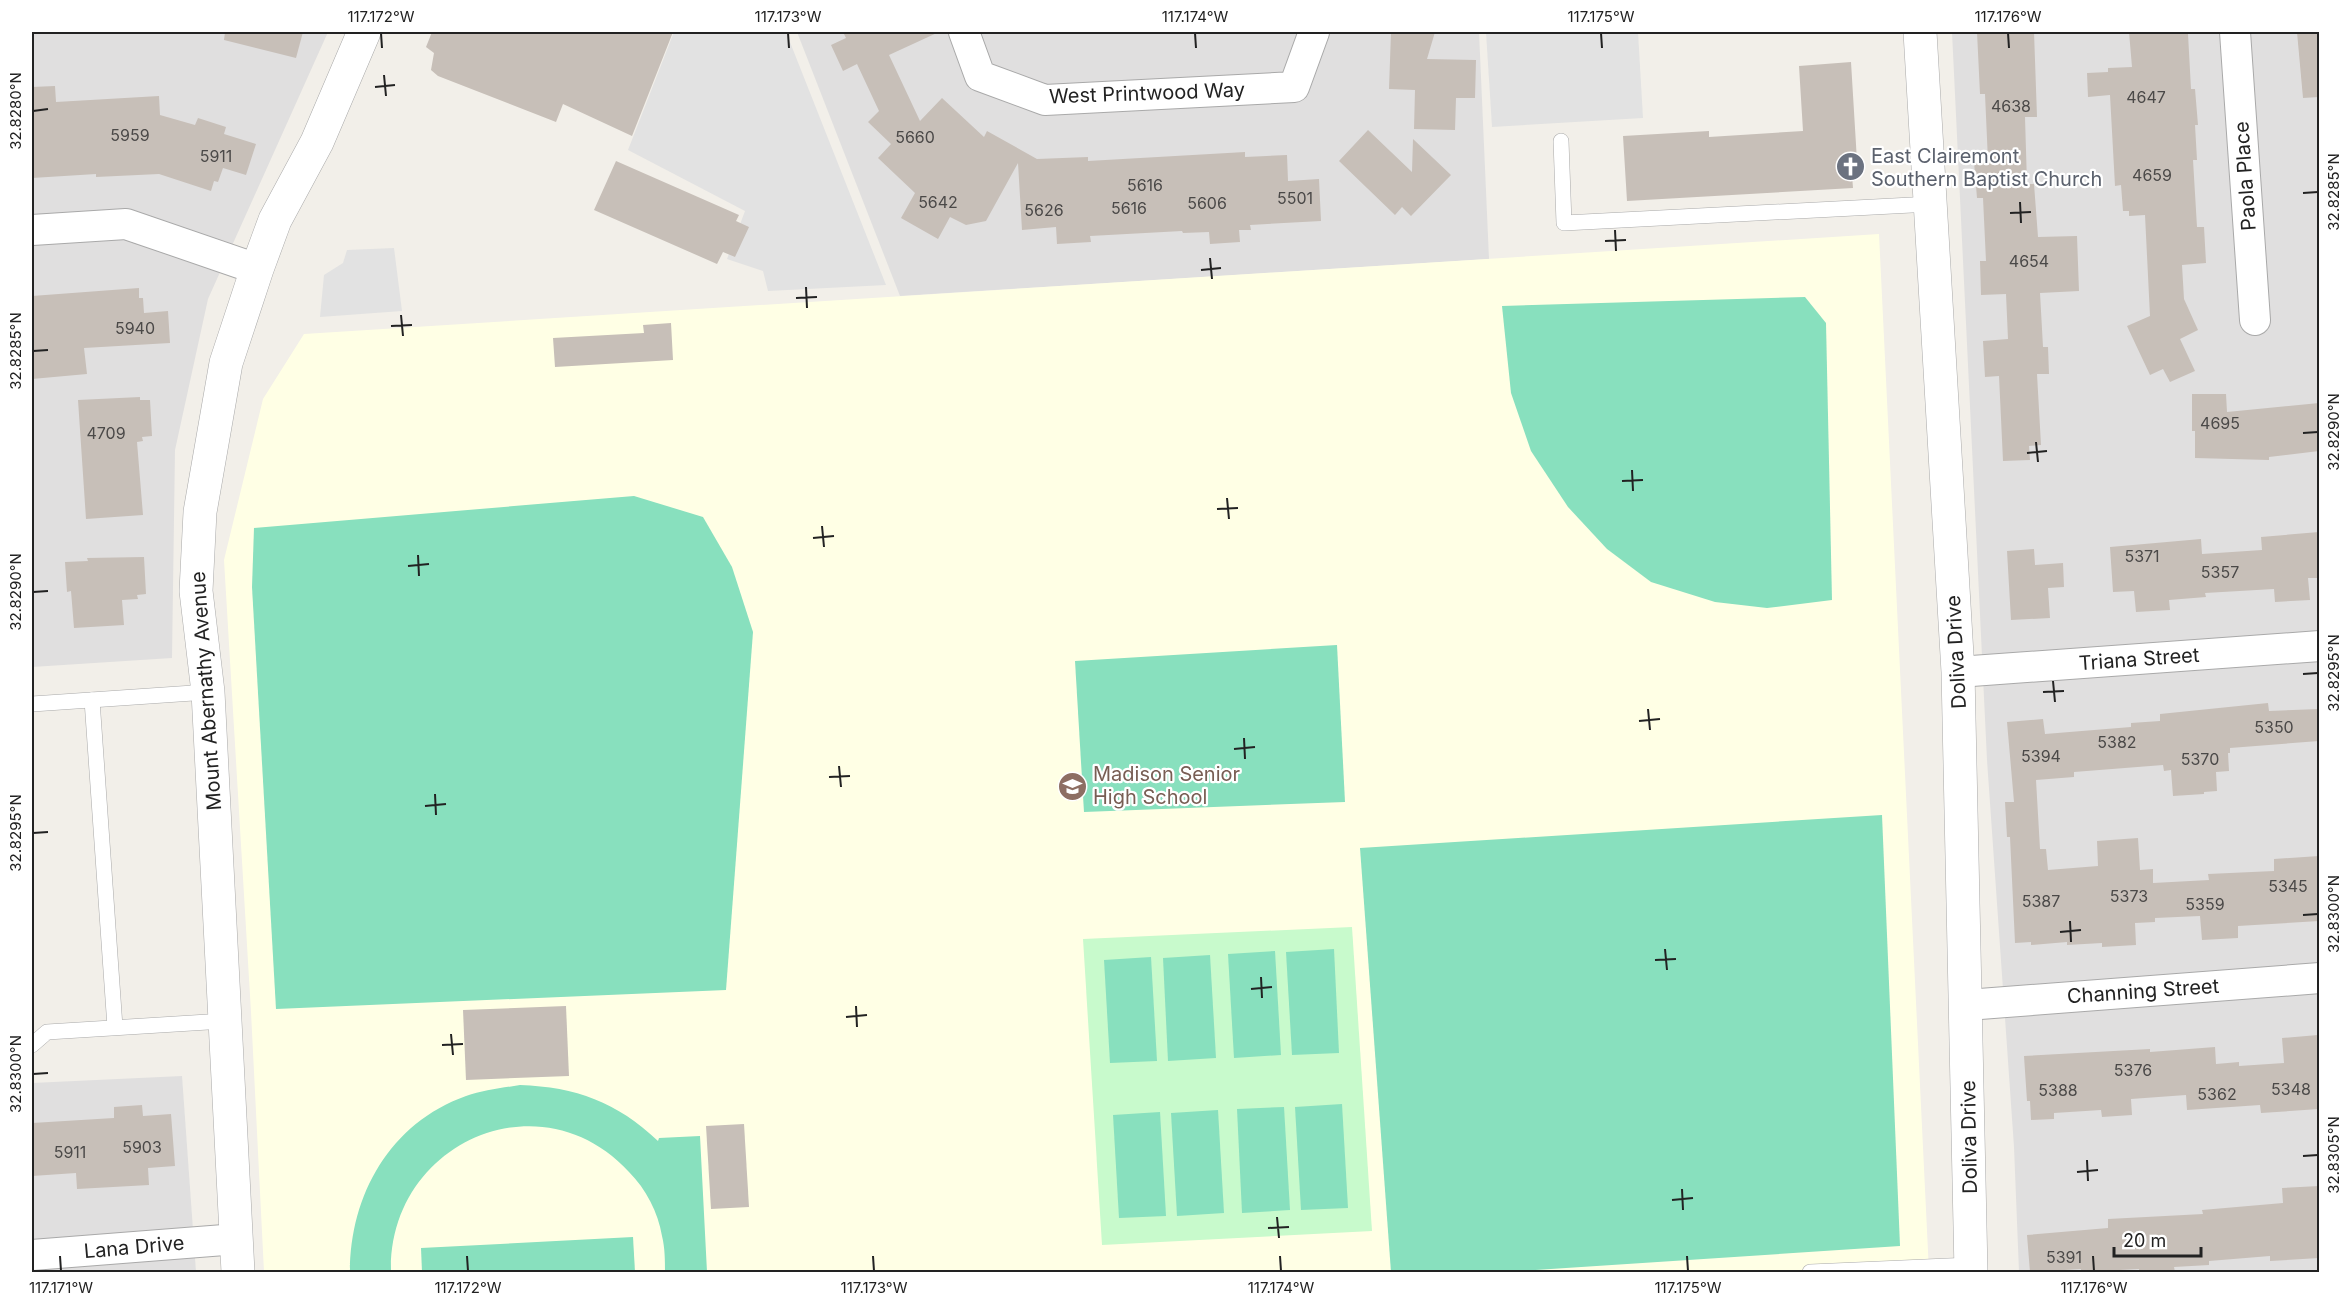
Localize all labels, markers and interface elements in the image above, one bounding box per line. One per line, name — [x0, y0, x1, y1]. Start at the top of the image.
text: 117.172°W — [347, 7, 415, 26]
text: 117.173°W — [755, 7, 822, 26]
text: 117.174°W — [1162, 7, 1229, 26]
text: 117.175°W — [1567, 7, 1635, 26]
text: 117.176°W — [1974, 7, 2042, 26]
text: 32.8280°N — [6, 72, 25, 150]
street label: West Printwood Way — [1049, 78, 1245, 108]
house number: 4647 — [2126, 87, 2166, 107]
house number: 4638 — [1991, 96, 2031, 116]
street label: Paola Place — [2229, 120, 2261, 232]
house number: 5959 — [110, 125, 150, 145]
house number: 5660 — [895, 127, 935, 147]
place label: East Clairemont Southern Baptist Church — [1871, 144, 2102, 191]
house number: 5911 — [200, 146, 232, 166]
church icon: East Clairemont Southern Baptist Church — [1834, 151, 1866, 183]
text: 32.8285°N — [2324, 153, 2343, 231]
house number: 4659 — [2132, 165, 2172, 185]
house number: 5616 — [1127, 175, 1163, 195]
house number: 5501 — [1277, 188, 1313, 208]
house number: 5642 — [918, 192, 958, 212]
house number: 5606 — [1187, 193, 1227, 213]
house number: 5616 — [1111, 198, 1147, 218]
house number: 5626 — [1024, 200, 1064, 220]
house number: 4654 — [2009, 251, 2049, 271]
text: 32.8285°N — [6, 312, 25, 390]
house number: 5940 — [115, 318, 155, 338]
text: 32.8290°N — [2324, 393, 2343, 471]
house number: 4695 — [2200, 413, 2240, 433]
house number: 4709 — [86, 423, 126, 443]
house number: 5371 — [2124, 546, 2160, 566]
text: 32.8290°N — [6, 553, 25, 631]
house number: 5357 — [2201, 562, 2239, 582]
street label: Mount Abernathy Avenue — [186, 571, 226, 811]
street label: Doliva Drive — [1941, 595, 1971, 709]
text: 32.8295°N — [2324, 634, 2343, 712]
street label: Triana Street — [2078, 643, 2201, 675]
house number: 5350 — [2254, 717, 2294, 737]
house number: 5382 — [2097, 732, 2137, 752]
house number: 5394 — [2021, 746, 2061, 766]
house number: 5370 — [2181, 749, 2219, 769]
place label: Madison Senior High School — [1093, 762, 1241, 809]
school or university icon: Madison Senior High School — [1056, 770, 1088, 802]
text: 32.8295°N — [6, 794, 25, 872]
text: 32.8300°N — [2324, 875, 2343, 953]
house number: 5345 — [2268, 876, 2308, 896]
house number: 5373 — [2110, 886, 2148, 906]
house number: 5387 — [2022, 891, 2060, 911]
house number: 5359 — [2185, 894, 2225, 914]
street label: Channing Street — [2066, 974, 2220, 1008]
text: 32.8300°N — [6, 1035, 25, 1113]
house number: 5376 — [2114, 1060, 2152, 1080]
house number: 5348 — [2271, 1079, 2311, 1099]
street label: Doliva Drive — [1956, 1080, 1982, 1194]
house number: 5388 — [2038, 1080, 2078, 1100]
house number: 5362 — [2197, 1084, 2237, 1104]
text: 32.8305°N — [2324, 1116, 2343, 1194]
house number: 5903 — [122, 1137, 162, 1157]
house number: 5911 — [54, 1142, 86, 1162]
scale bar — [2114, 1220, 2201, 1258]
text: 20 m — [2123, 1230, 2166, 1251]
street label: Lana Drive — [83, 1231, 185, 1263]
house number: 5391 — [2046, 1247, 2082, 1267]
text: 117.171°W — [29, 1278, 93, 1297]
text: 117.172°W — [434, 1278, 502, 1297]
text: 117.173°W — [841, 1278, 908, 1297]
text: 117.174°W — [1248, 1278, 1315, 1297]
text: 117.175°W — [1654, 1278, 1722, 1297]
text: 117.176°W — [2060, 1278, 2128, 1297]

